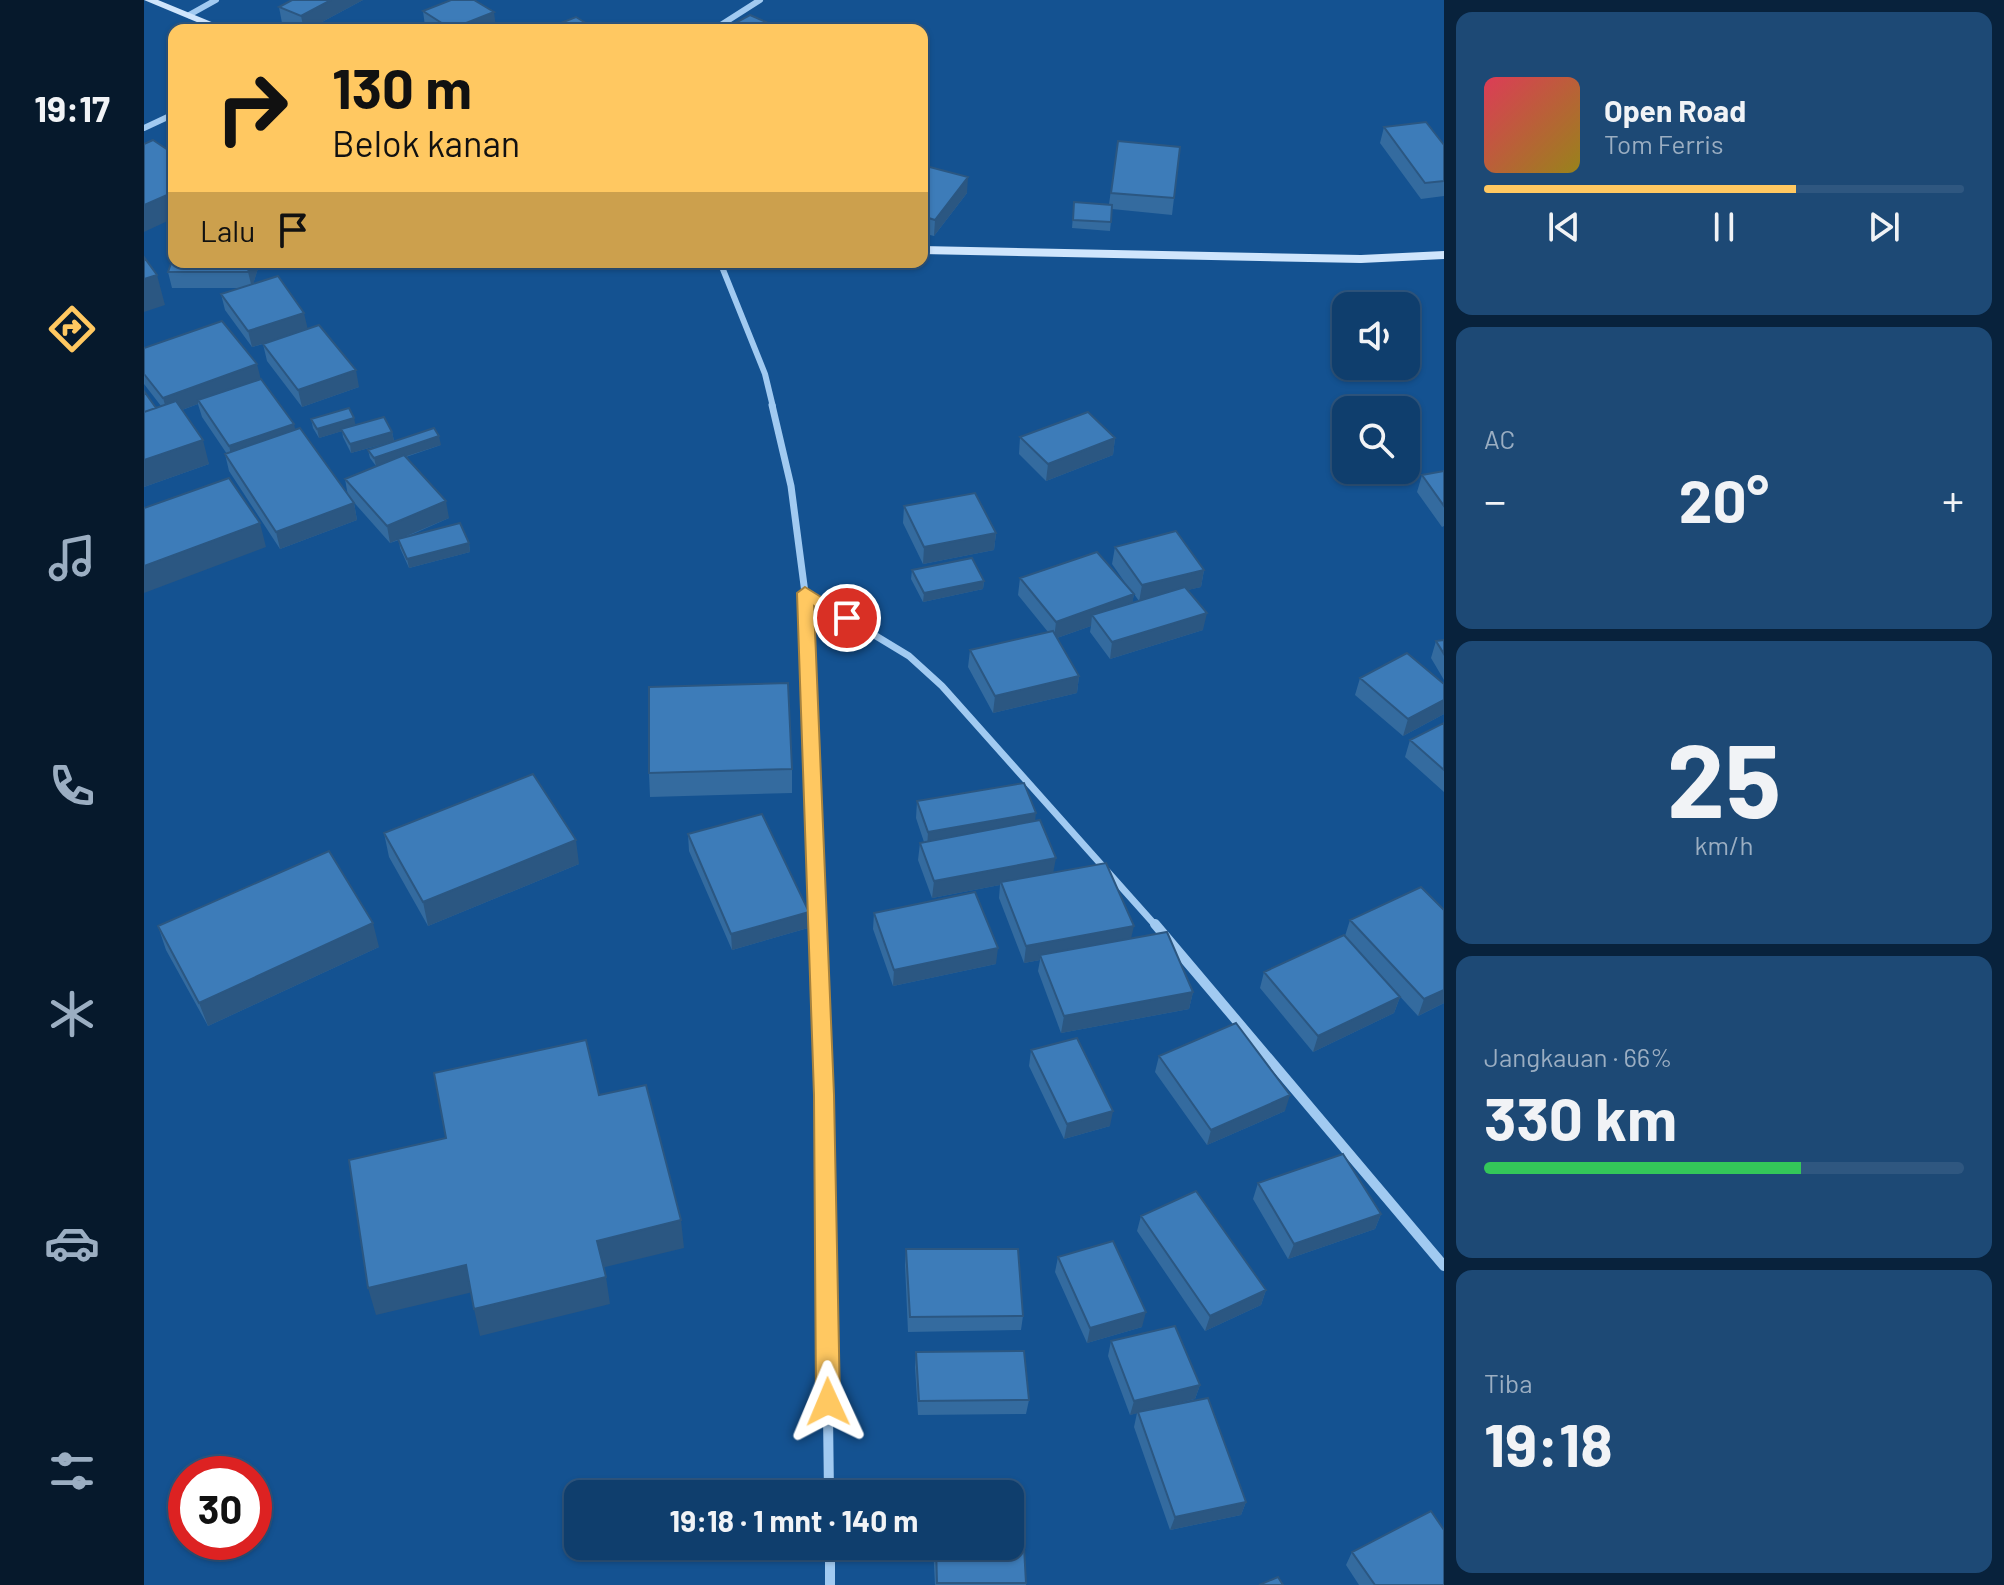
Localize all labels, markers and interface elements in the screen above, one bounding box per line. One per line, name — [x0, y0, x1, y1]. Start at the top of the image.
text: 130 m — [332, 53, 472, 120]
icon: right — [200, 56, 304, 160]
text: 19:17 — [34, 86, 110, 129]
text: Open Road — [1604, 92, 1746, 128]
text: Belok kanan — [332, 121, 520, 164]
text: Tom Ferris — [1604, 128, 1724, 159]
icon: previous — [1542, 205, 1586, 249]
icon: pause — [1702, 205, 1746, 249]
icon: next — [1862, 205, 1906, 249]
icon: arrive — [271, 208, 315, 252]
text: Lalu — [200, 212, 255, 248]
map controls — [1332, 292, 1420, 484]
button: sound — [1332, 292, 1420, 380]
icon: directions — [44, 301, 100, 357]
button: search — [1332, 396, 1420, 484]
text: AC — [1484, 423, 1515, 454]
text: 20° — [1679, 463, 1769, 535]
text: − — [1484, 473, 1506, 526]
text: + — [1942, 473, 1964, 526]
icon: music — [44, 530, 100, 586]
pin — [813, 584, 881, 652]
icon: arrive — [825, 596, 869, 640]
text: 25 — [1667, 714, 1781, 839]
icon: phone — [44, 758, 100, 814]
text: km/h — [1695, 829, 1753, 860]
icon: climate — [44, 986, 100, 1042]
text: Jangkauan · 66% — [1484, 1041, 1672, 1072]
text: 330 km — [1484, 1081, 1677, 1153]
icon: car — [44, 1215, 100, 1271]
position arrow — [786, 1360, 870, 1444]
text: Tiba — [1484, 1367, 1533, 1398]
text: 19:18 — [1484, 1407, 1613, 1479]
icon: filters — [44, 1443, 100, 1499]
speed limit sign: 30 — [168, 1456, 272, 1560]
text: 19:18 · 1 mnt · 140 m — [670, 1502, 918, 1538]

